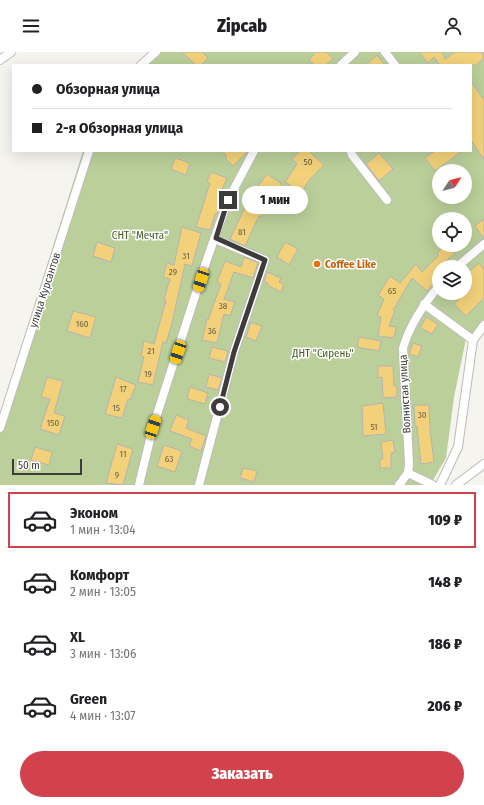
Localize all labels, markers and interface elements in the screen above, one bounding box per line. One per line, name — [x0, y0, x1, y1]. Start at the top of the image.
icon: menu — [20, 15, 42, 37]
text: Zipcab — [217, 15, 267, 37]
icon: person — [442, 15, 464, 37]
text: Обзорная улица — [56, 80, 160, 98]
text: 2-я Обзорная улица — [56, 119, 183, 137]
house number: 50 — [304, 157, 313, 167]
north arrow — [432, 164, 472, 204]
map controls — [432, 164, 472, 300]
callout: 1 мин — [242, 186, 308, 214]
route end — [219, 191, 237, 209]
text: 1 мин — [260, 192, 290, 207]
button: locate — [432, 212, 472, 252]
house number: 81 — [238, 227, 246, 237]
park label: СНТ "Мечта" — [112, 229, 168, 242]
street label: улица Курсантов — [27, 251, 63, 329]
house number: 31 — [182, 251, 190, 261]
place label: Coffee Like — [325, 258, 376, 271]
marker: Coffee Like — [312, 259, 322, 269]
button: layers — [432, 260, 472, 300]
house number: 29 — [169, 267, 177, 277]
car — [192, 267, 210, 293]
house number: 65 — [388, 286, 396, 296]
house number: 38 — [219, 301, 228, 311]
house number: 160 — [76, 319, 89, 329]
house number: 36 — [208, 326, 217, 336]
car — [169, 339, 187, 365]
house number: 21 — [147, 346, 155, 356]
park label: ДНТ "Сирень" — [291, 347, 354, 360]
street label: Волнистая улица — [396, 354, 414, 434]
house number: 19 — [144, 369, 152, 379]
house number: 17 — [119, 384, 127, 394]
route start — [211, 398, 229, 416]
house number: 15 — [112, 403, 120, 413]
house number: 30 — [418, 410, 427, 420]
car — [144, 414, 162, 440]
house number: 150 — [47, 418, 59, 428]
house number: 51 — [370, 422, 378, 432]
house number: 11 — [120, 449, 126, 459]
house number: 63 — [165, 454, 173, 464]
scale bar — [12, 457, 82, 476]
text: 50 m — [18, 459, 40, 472]
house number: 9 — [115, 470, 119, 480]
icon: car — [22, 502, 58, 538]
text: Эконом — [70, 504, 118, 522]
text: 109 ₽ — [428, 511, 462, 529]
text: 1 мин · 13:04 — [70, 522, 136, 537]
icon: car — [22, 564, 58, 600]
text: Комфорт — [70, 566, 129, 584]
text: 148 ₽ — [428, 573, 462, 591]
text: 2 мин · 13:05 — [70, 584, 136, 599]
icon: car — [22, 626, 58, 662]
text: XL — [70, 628, 85, 646]
text: 186 ₽ — [428, 635, 462, 653]
text: 3 мин · 13:06 — [70, 646, 137, 661]
icon: car — [22, 688, 58, 724]
text: Green — [70, 690, 107, 708]
text: 206 ₽ — [427, 697, 462, 715]
text: 4 мин · 13:07 — [70, 708, 136, 723]
button: Заказать — [20, 751, 464, 797]

